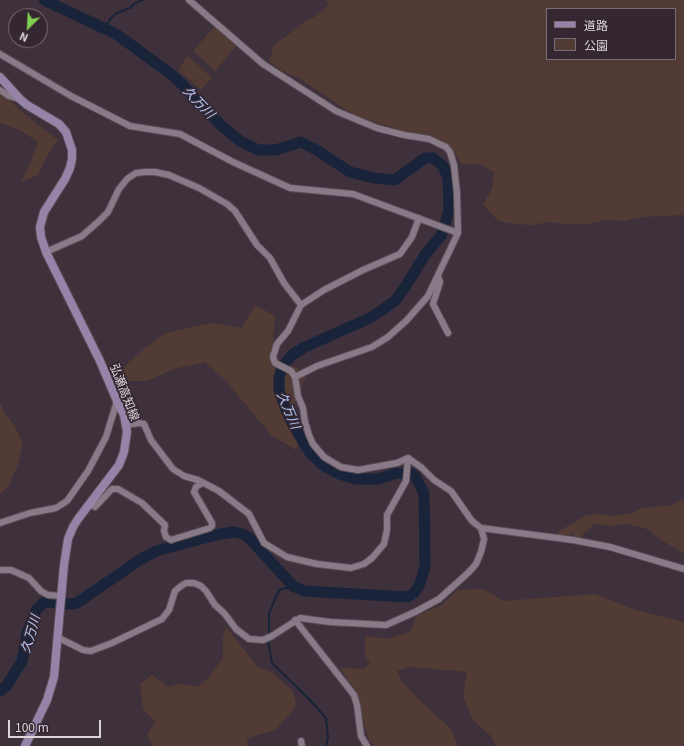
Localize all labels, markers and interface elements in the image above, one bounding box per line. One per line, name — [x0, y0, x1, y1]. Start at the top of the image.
north arrow — [8, 8, 48, 48]
legend — [546, 8, 676, 60]
text: 道路 — [584, 16, 608, 33]
text: N — [17, 29, 31, 47]
text: 公園 — [584, 36, 608, 53]
water label: 久万川 — [180, 83, 218, 121]
street label: 弘瀬高知線 — [108, 361, 142, 423]
water label: 久万川 — [274, 389, 304, 431]
water label: 久万川 — [17, 613, 43, 655]
scale bar — [10, 712, 103, 738]
text: 100 m — [15, 718, 49, 735]

